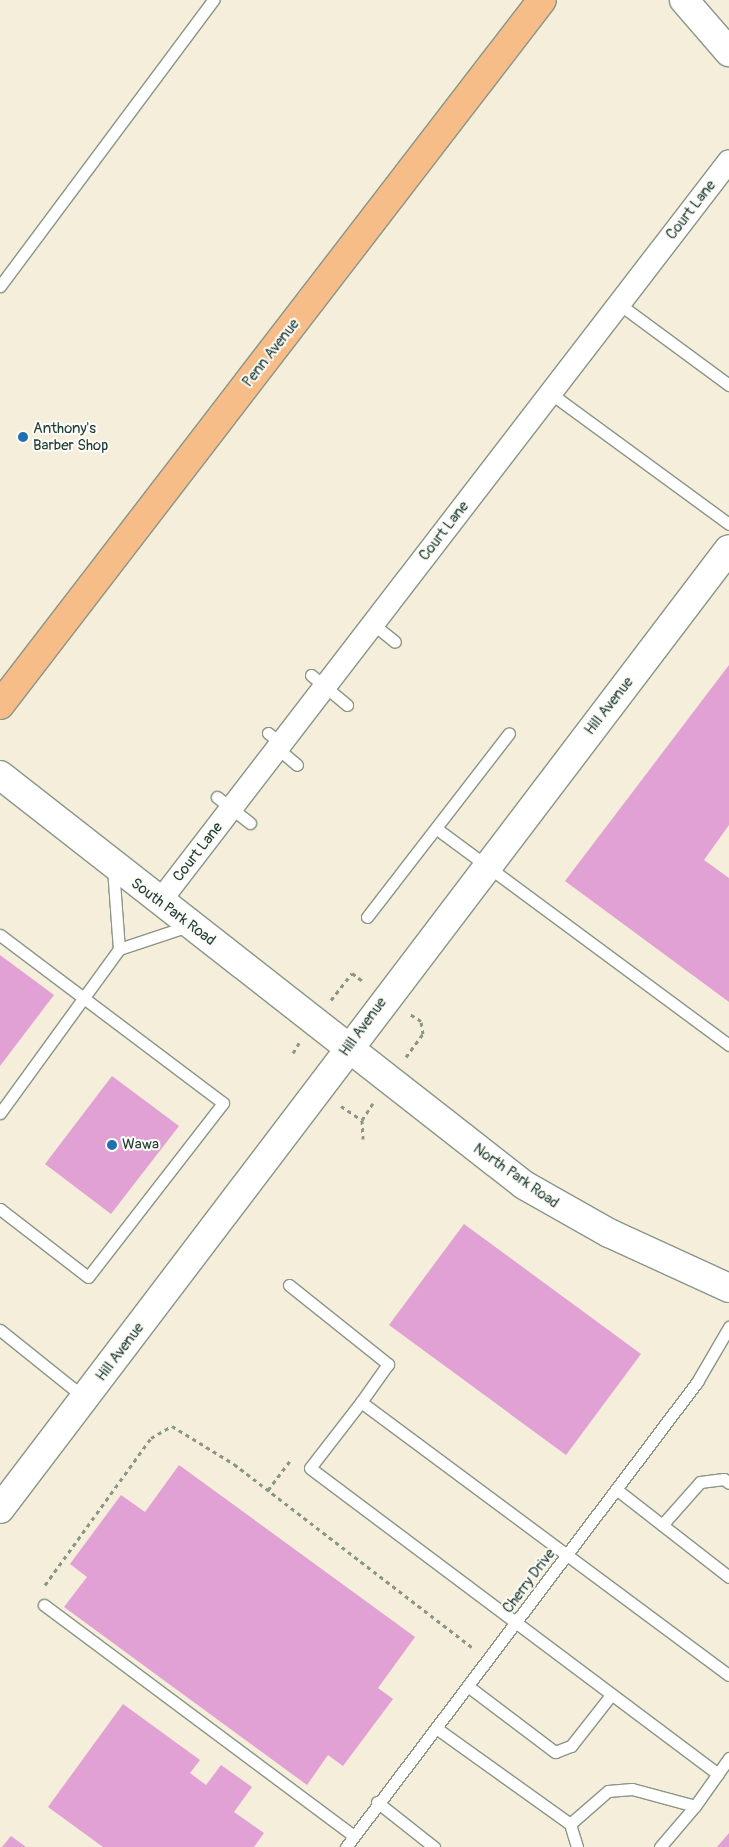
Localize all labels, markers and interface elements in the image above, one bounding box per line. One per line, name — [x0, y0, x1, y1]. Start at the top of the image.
street label: Court Lane — [662, 177, 720, 243]
street label: Penn Avenue — [239, 315, 303, 391]
place label: Anthony's Barber Shop — [33, 419, 108, 454]
marker: Anthony's Barber Shop — [17, 431, 29, 443]
street label: Court Lane — [415, 498, 473, 564]
street label: Hill Avenue — [581, 673, 637, 739]
street label: Court Lane — [169, 819, 227, 885]
street label: South Park Road — [127, 874, 219, 950]
street label: Hill Avenue — [336, 994, 390, 1060]
place label: Wawa — [122, 1136, 159, 1154]
marker: Wawa — [106, 1139, 118, 1151]
street label: North Park Road — [470, 1140, 562, 1212]
street label: Hill Avenue — [92, 1319, 148, 1385]
street label: Cherry Drive — [499, 1545, 559, 1617]

